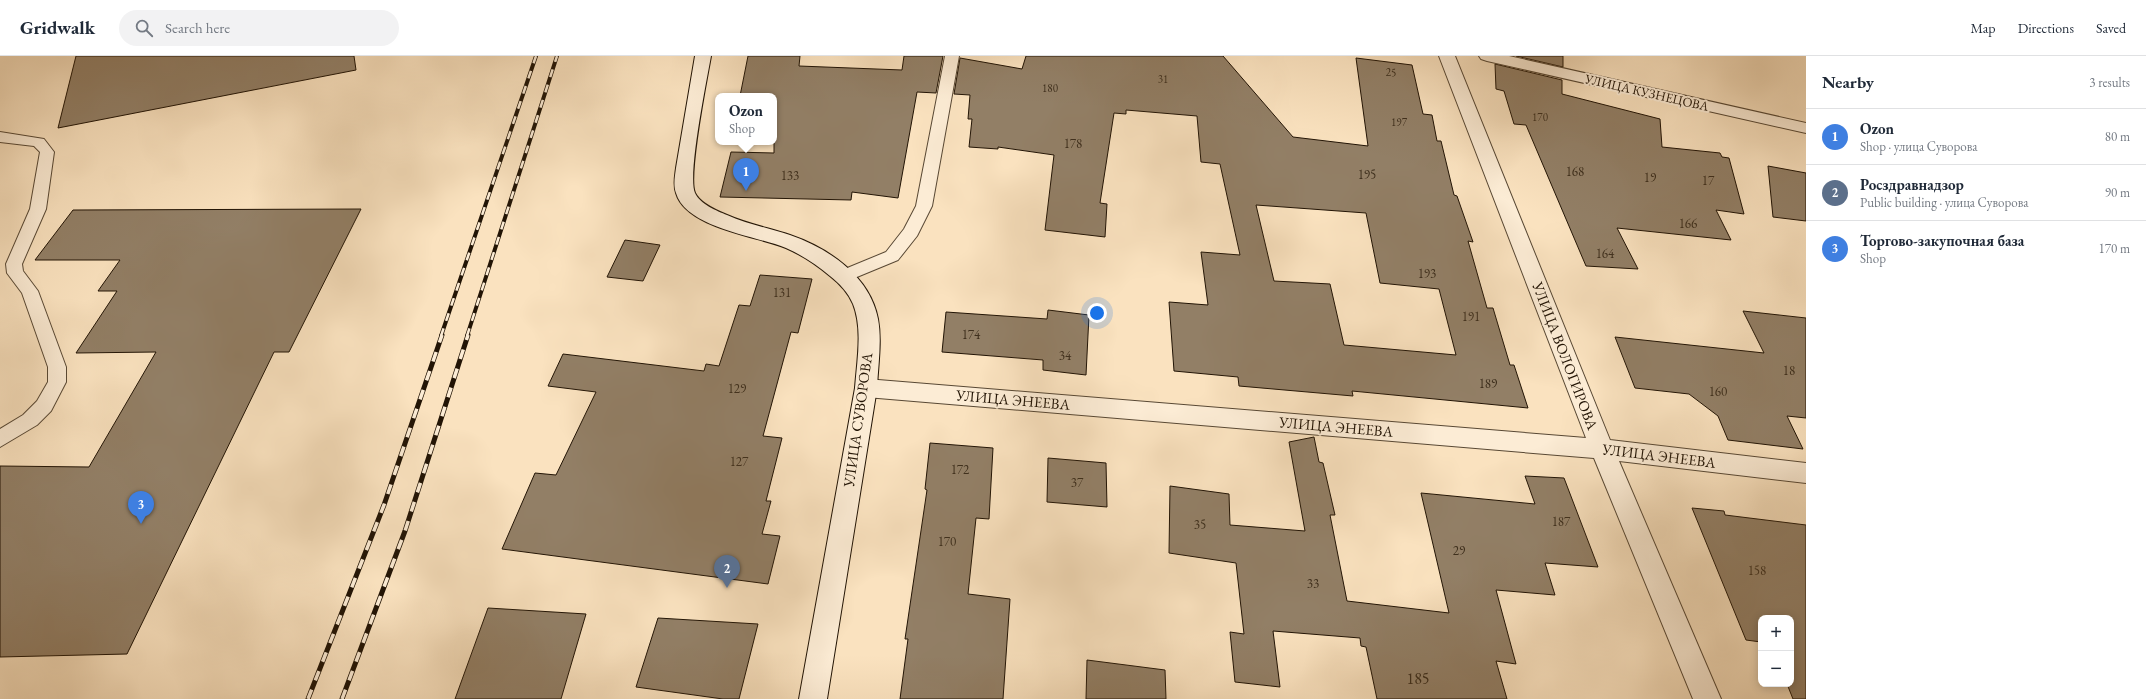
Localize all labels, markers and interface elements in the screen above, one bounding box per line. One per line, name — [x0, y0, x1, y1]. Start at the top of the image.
search box — [119, 10, 399, 46]
text: Gridwalk — [20, 15, 95, 40]
icon: search — [133, 17, 155, 39]
text: Search here — [165, 18, 230, 37]
text: Map — [1970, 19, 1996, 37]
text: Directions — [2018, 19, 2074, 37]
text: Saved — [2096, 19, 2126, 37]
house number: 25 — [1386, 65, 1396, 79]
street label: УЛИЦА КУЗНЕЦОВА — [1582, 70, 1711, 115]
text: Nearby — [1822, 71, 1874, 93]
house number: 31 — [1158, 72, 1168, 86]
text: 3 results — [2089, 74, 2130, 91]
house number: 180 — [1042, 81, 1058, 95]
popup — [715, 93, 777, 145]
text: Ozon — [729, 101, 763, 120]
house number: 170 — [1532, 110, 1548, 124]
house number: 197 — [1391, 115, 1408, 129]
text: Ozon — [1860, 119, 1894, 138]
text: Shop — [729, 120, 755, 137]
text: 1 — [1832, 128, 1838, 145]
text: 80 m — [2105, 128, 2130, 145]
house number: 178 — [1064, 135, 1082, 152]
text: Shop · улица Суворова — [1860, 138, 1977, 155]
pin: 1 — [733, 158, 759, 191]
house number: 168 — [1566, 163, 1584, 180]
house number: 195 — [1358, 166, 1376, 183]
house number: 133 — [781, 167, 799, 184]
house number: 19 — [1644, 169, 1657, 186]
house number: 17 — [1702, 172, 1715, 189]
text: Росздравнадзор — [1860, 175, 1964, 194]
text: 2 — [1832, 184, 1838, 201]
text: 90 m — [2105, 184, 2130, 201]
text: Public building · улица Суворова — [1860, 194, 2028, 211]
house number: 166 — [1679, 215, 1697, 232]
text: Торгово-закупочная база — [1860, 231, 2024, 250]
text: 3 — [1832, 240, 1838, 257]
text: 170 m — [2099, 240, 2130, 257]
house number: 164 — [1596, 245, 1615, 262]
text: Shop — [1860, 250, 1886, 267]
house number: 193 — [1418, 265, 1436, 282]
street label: УЛИЦА ВОЛОГИРОВА — [1528, 278, 1603, 433]
house number: 131 — [773, 284, 791, 301]
your location — [1087, 303, 1107, 323]
house number: 191 — [1462, 308, 1480, 325]
house number: 174 — [962, 326, 981, 343]
house number: 34 — [1059, 347, 1072, 364]
street label: УЛИЦА СУВОРОВА — [839, 351, 876, 489]
house number: 18 — [1783, 362, 1795, 379]
house number: 189 — [1479, 375, 1498, 392]
house number: 129 — [728, 380, 747, 397]
house number: 160 — [1709, 383, 1727, 400]
street label: УЛИЦА ЭНЕЕВА — [954, 385, 1071, 414]
street label: УЛИЦА ЭНЕЕВА — [1277, 412, 1394, 441]
street label: УЛИЦА ЭНЕЕВА — [1600, 439, 1718, 472]
house number: 127 — [730, 453, 749, 470]
house number: 172 — [951, 461, 970, 478]
house number: 37 — [1071, 474, 1084, 491]
pin: 3 — [128, 491, 154, 524]
house number: 187 — [1552, 513, 1571, 530]
house number: 35 — [1194, 516, 1206, 533]
house number: 170 — [938, 533, 956, 550]
house number: 29 — [1453, 542, 1466, 559]
pin: 2 — [714, 555, 740, 588]
house number: 158 — [1748, 562, 1766, 579]
house number: 33 — [1307, 575, 1319, 592]
map controls — [1758, 615, 1794, 687]
button: + — [1758, 615, 1794, 651]
button: − — [1758, 651, 1794, 687]
house number: 185 — [1406, 668, 1430, 689]

